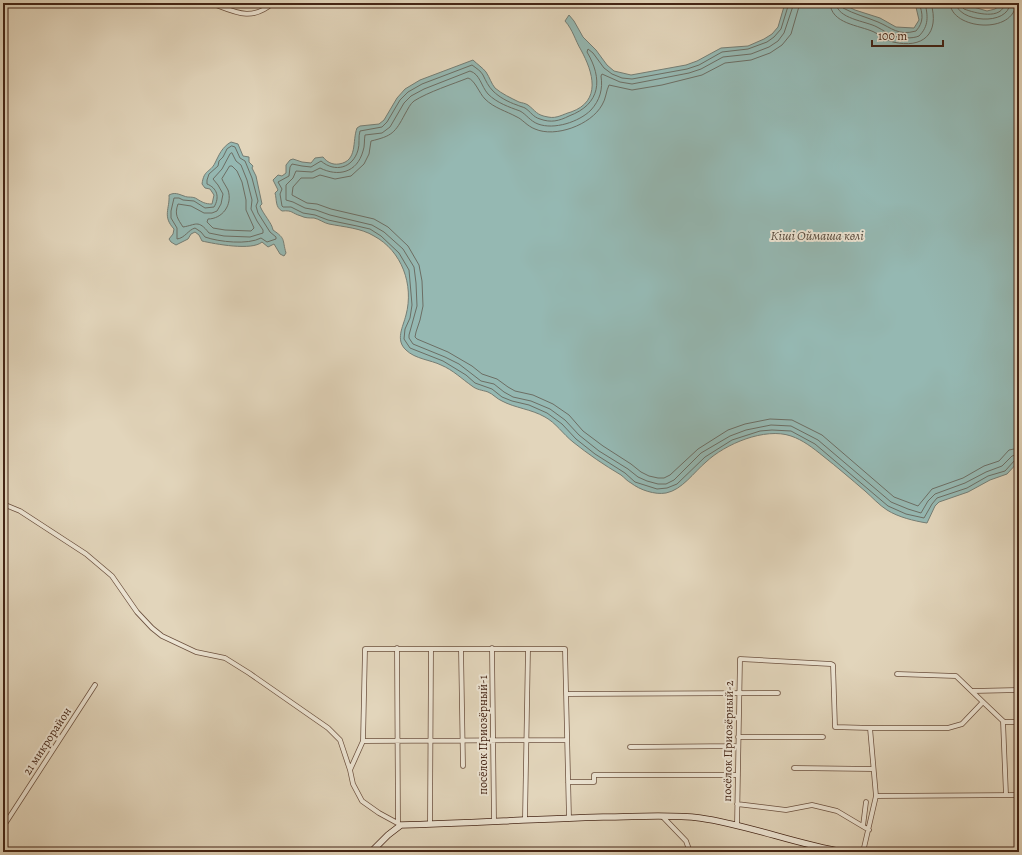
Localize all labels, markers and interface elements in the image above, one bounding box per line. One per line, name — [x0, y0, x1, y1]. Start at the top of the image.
scale bar — [872, 22, 943, 48]
text: 100 m — [878, 28, 907, 44]
water label: Кіші Оймаша көлi — [770, 227, 864, 244]
street label: посёлок Приозёрный-1 — [475, 675, 491, 795]
street label: посёлок Приозёрный-2 — [719, 680, 737, 802]
street label: 21 микрорайон — [19, 704, 75, 778]

